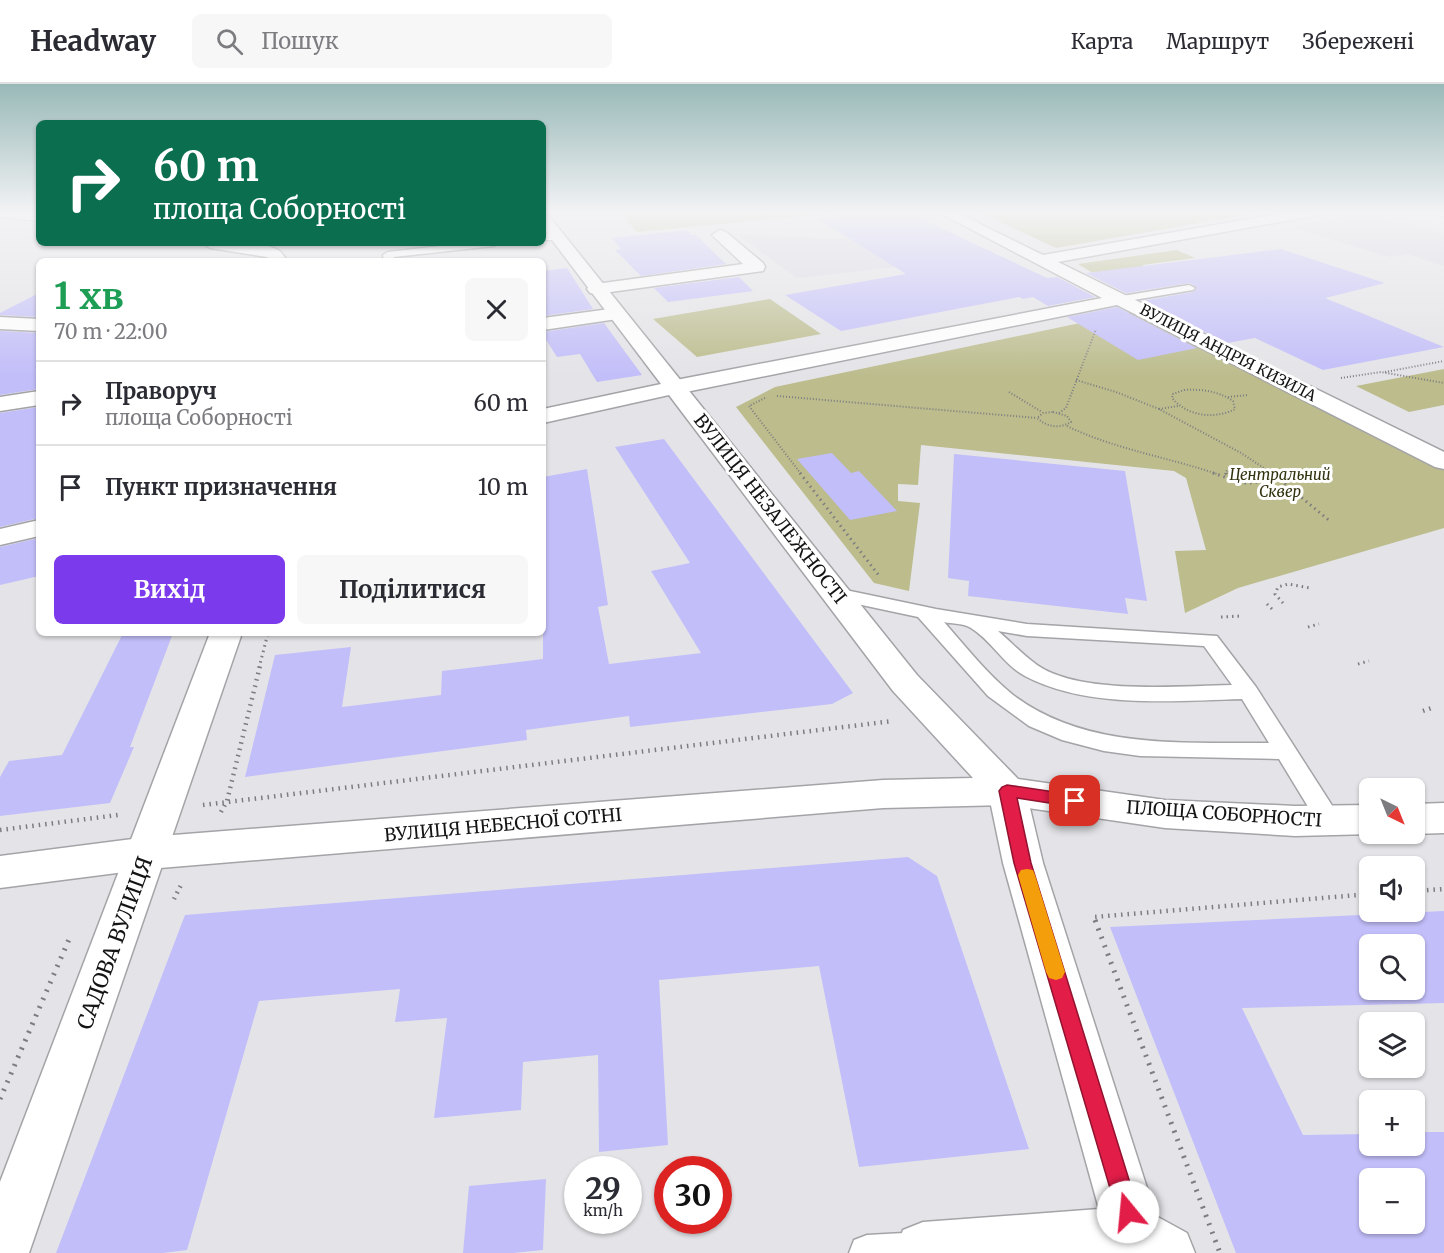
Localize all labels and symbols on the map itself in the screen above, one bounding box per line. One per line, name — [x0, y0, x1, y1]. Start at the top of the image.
street label: ВУЛИЦЯ АНДРІЯ КИЗИЛА — [1137, 300, 1320, 406]
street label: ВУЛИЦЯ НЕЗАЛЕЖНОСТІ — [689, 409, 852, 608]
park label: Центральний Сквер — [1229, 465, 1331, 501]
pin — [1049, 775, 1100, 826]
north arrow — [1359, 778, 1425, 844]
street label: ПЛОЩА СОБОРНОСТІ — [1125, 795, 1323, 832]
street label: ВУЛИЦЯ НЕБЕСНОЇ СОТНІ — [383, 803, 623, 846]
street label: САДОВА ВУЛИЦЯ — [71, 853, 158, 1033]
speed limit sign: 30 — [654, 1156, 732, 1234]
position arrow — [1096, 1180, 1160, 1244]

